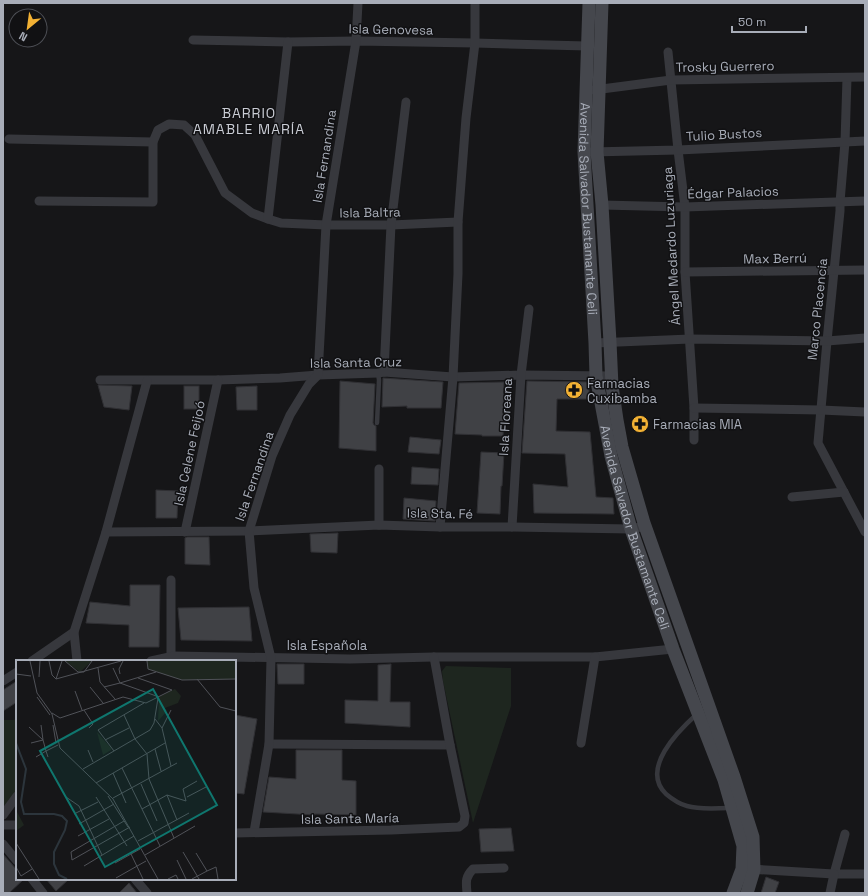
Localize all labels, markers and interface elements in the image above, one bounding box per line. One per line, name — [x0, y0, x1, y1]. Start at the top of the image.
north arrow — [8, 8, 48, 48]
scale bar — [732, 8, 806, 34]
text: 50 m — [738, 14, 766, 30]
street label: Isla Genovesa — [348, 20, 434, 39]
text: N — [17, 29, 30, 45]
street label: Trosky Guerrero — [676, 57, 775, 76]
street label: Avenida Salvador Bustamante Celi — [575, 102, 601, 315]
district label: BARRIO AMABLE MARÍA — [193, 104, 305, 138]
street label: Isla Fernandina — [309, 108, 340, 204]
street label: Tulio Bustos — [686, 124, 763, 145]
street label: Ángel Medardo Luzuriaga — [659, 166, 684, 326]
street label: Édgar Palacios — [687, 182, 779, 203]
street label: Isla Baltra — [339, 203, 401, 222]
street label: Max Berrú — [743, 249, 807, 268]
street label: Marco Placencia — [804, 257, 831, 361]
street label: Isla Santa Cruz — [310, 353, 402, 372]
place label: Farmacias Cuxibamba — [587, 375, 658, 407]
street label: Isla Floreana — [495, 377, 516, 456]
pharmacy icon: Farmacias Cuxibamba — [564, 380, 584, 400]
street label: Isla Celene Feijoó — [170, 399, 209, 507]
pharmacy icon: Farmacias MIA — [630, 414, 650, 434]
place label: Farmacias MIA — [653, 416, 742, 433]
street label: Avenida Salvador Bustamante Celi — [596, 424, 674, 632]
street label: Isla Fernandina — [231, 428, 278, 523]
street label: Isla Sta. Fé — [407, 504, 473, 523]
street label: Isla Española — [287, 637, 368, 654]
inset map — [16, 660, 236, 880]
street label: Isla Santa María — [301, 809, 400, 828]

